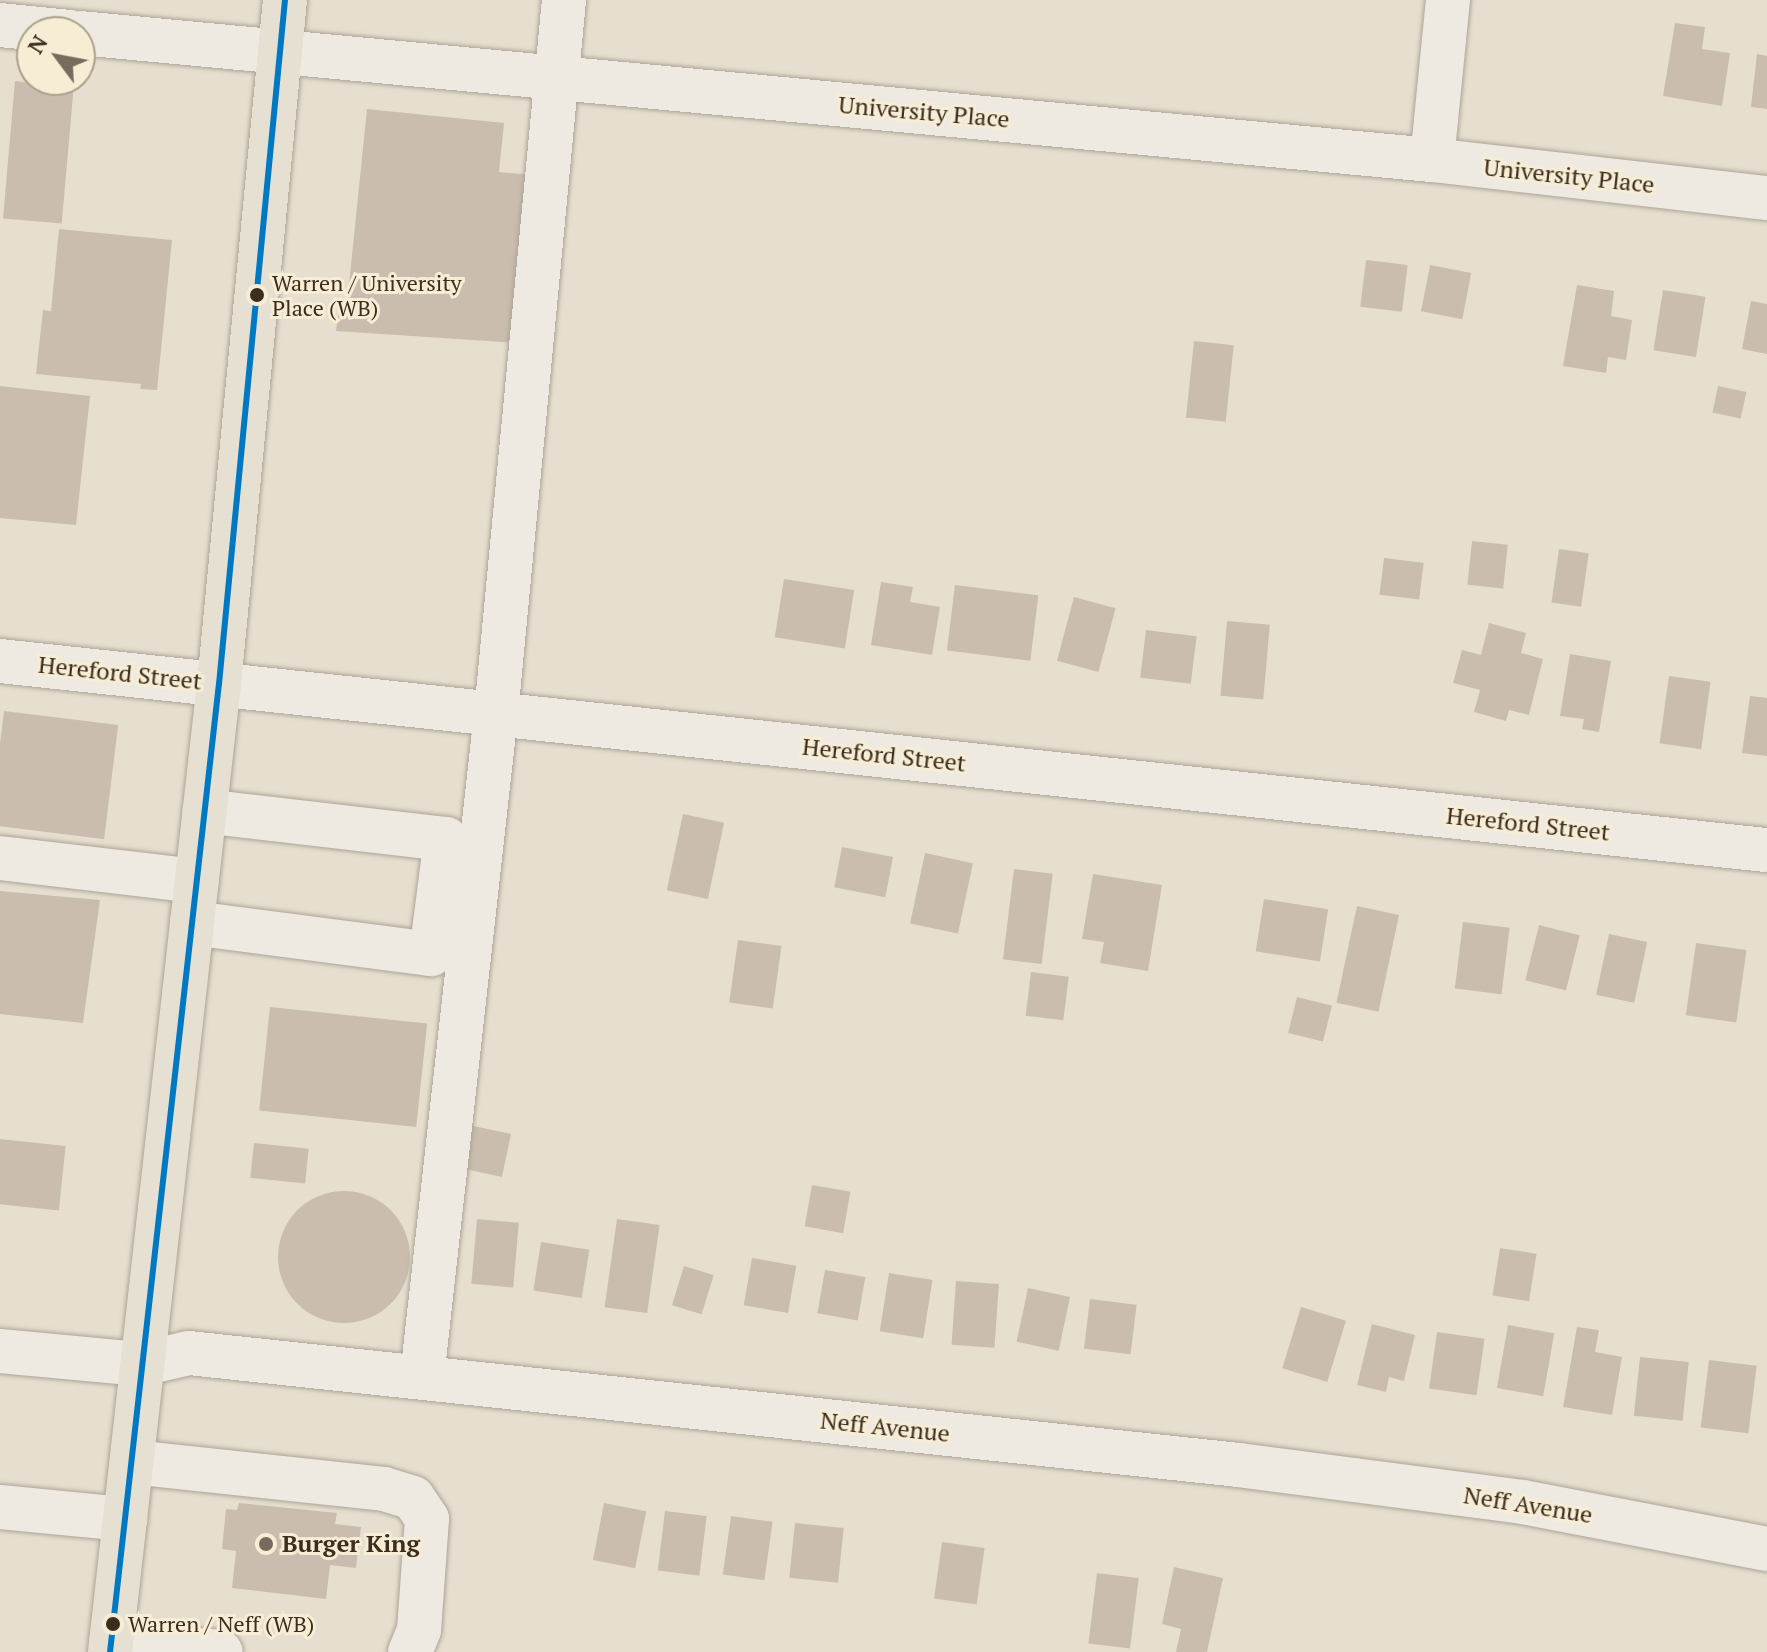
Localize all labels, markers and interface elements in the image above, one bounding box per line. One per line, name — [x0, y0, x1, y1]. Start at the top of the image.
north arrow — [16, 16, 96, 96]
text: N — [20, 29, 54, 59]
street label: University Place — [837, 90, 1011, 134]
street label: University Place — [1482, 153, 1656, 199]
place label: Warren / University Place (WB) — [272, 269, 462, 320]
marker: Warren / University Place (WB) — [249, 287, 265, 303]
street label: Hereford Street — [37, 650, 203, 696]
street label: Hereford Street — [801, 732, 967, 778]
street label: Hereford Street — [1445, 801, 1611, 847]
street label: Neff Avenue — [819, 1406, 951, 1448]
street label: Neff Avenue — [1461, 1481, 1595, 1529]
place label: Burger King — [282, 1530, 420, 1558]
marker: Burger King — [257, 1535, 275, 1553]
place label: Warren / Neff (WB) — [128, 1611, 314, 1637]
marker: Warren / Neff (WB) — [105, 1616, 121, 1632]

